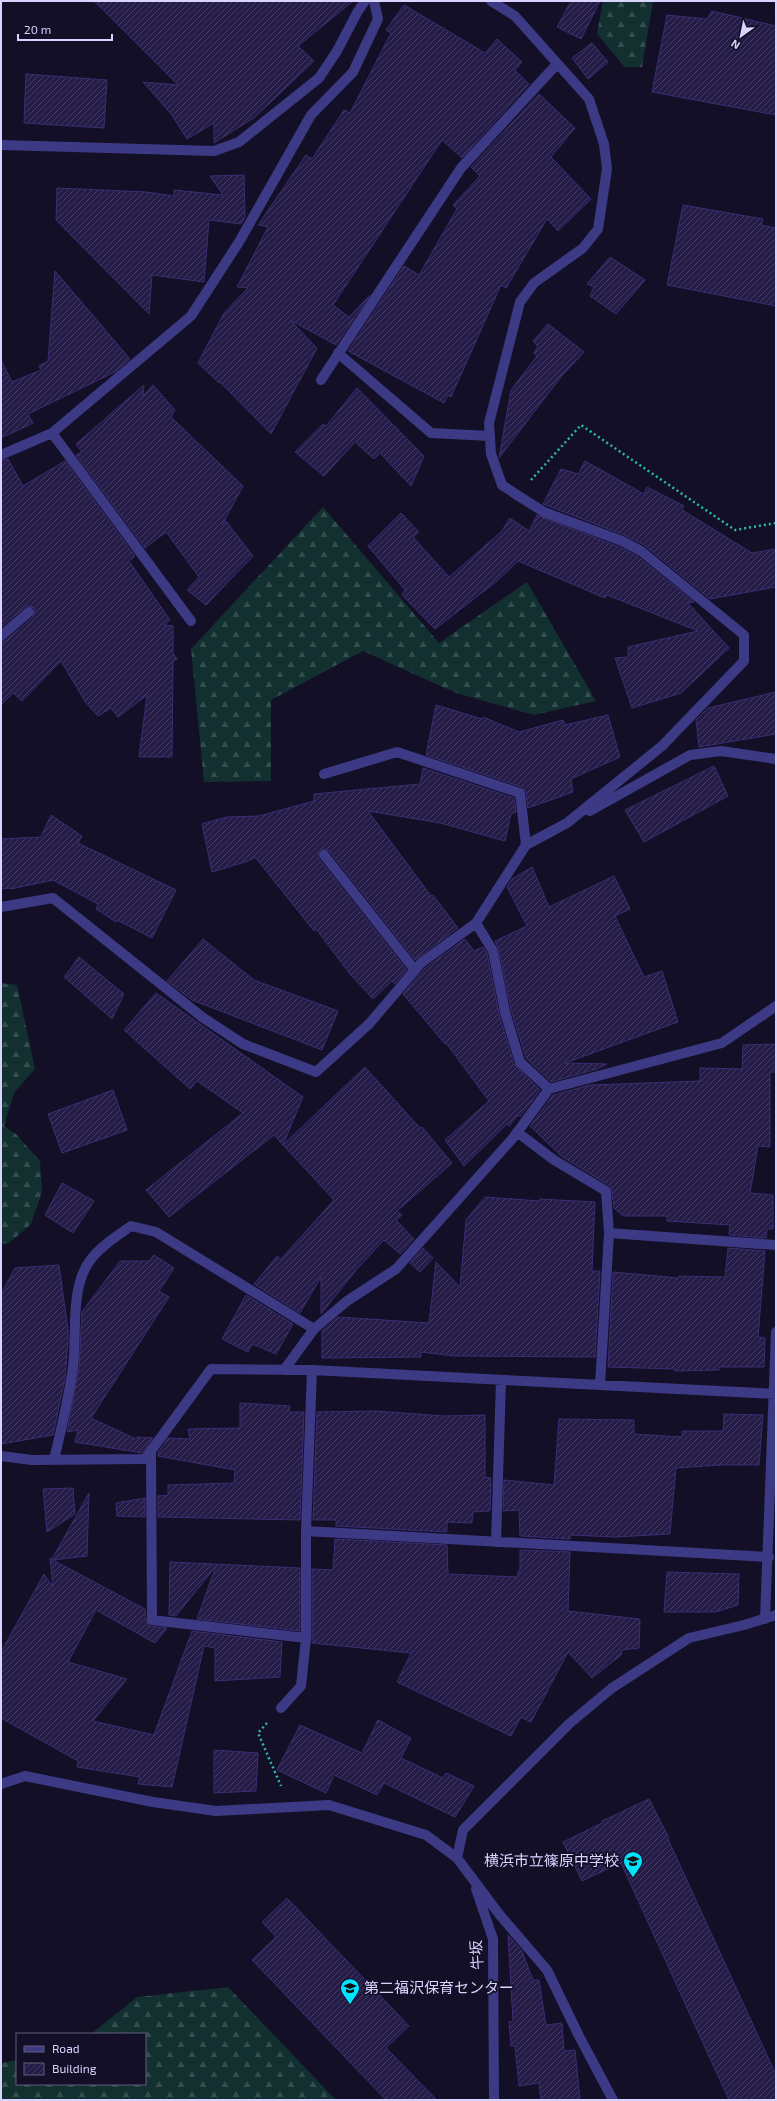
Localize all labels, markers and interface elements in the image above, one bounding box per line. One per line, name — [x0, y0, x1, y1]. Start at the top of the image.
scale bar — [18, 16, 112, 42]
north arrow — [721, 16, 761, 56]
text: 20 m — [24, 22, 51, 36]
text: N — [728, 37, 742, 52]
school or university icon: 横浜市立篠原中学校 — [622, 1850, 644, 1878]
place label: 横浜市立篠原中学校 — [484, 1851, 619, 1869]
street label: 牛坂 — [466, 1939, 486, 1971]
school or university icon: 第二福沢保育センター — [339, 1977, 361, 2005]
place label: 第二福沢保育センター — [364, 1978, 514, 1996]
legend — [16, 2033, 146, 2085]
text: Road — [52, 2041, 80, 2055]
text: Building — [52, 2061, 97, 2075]

